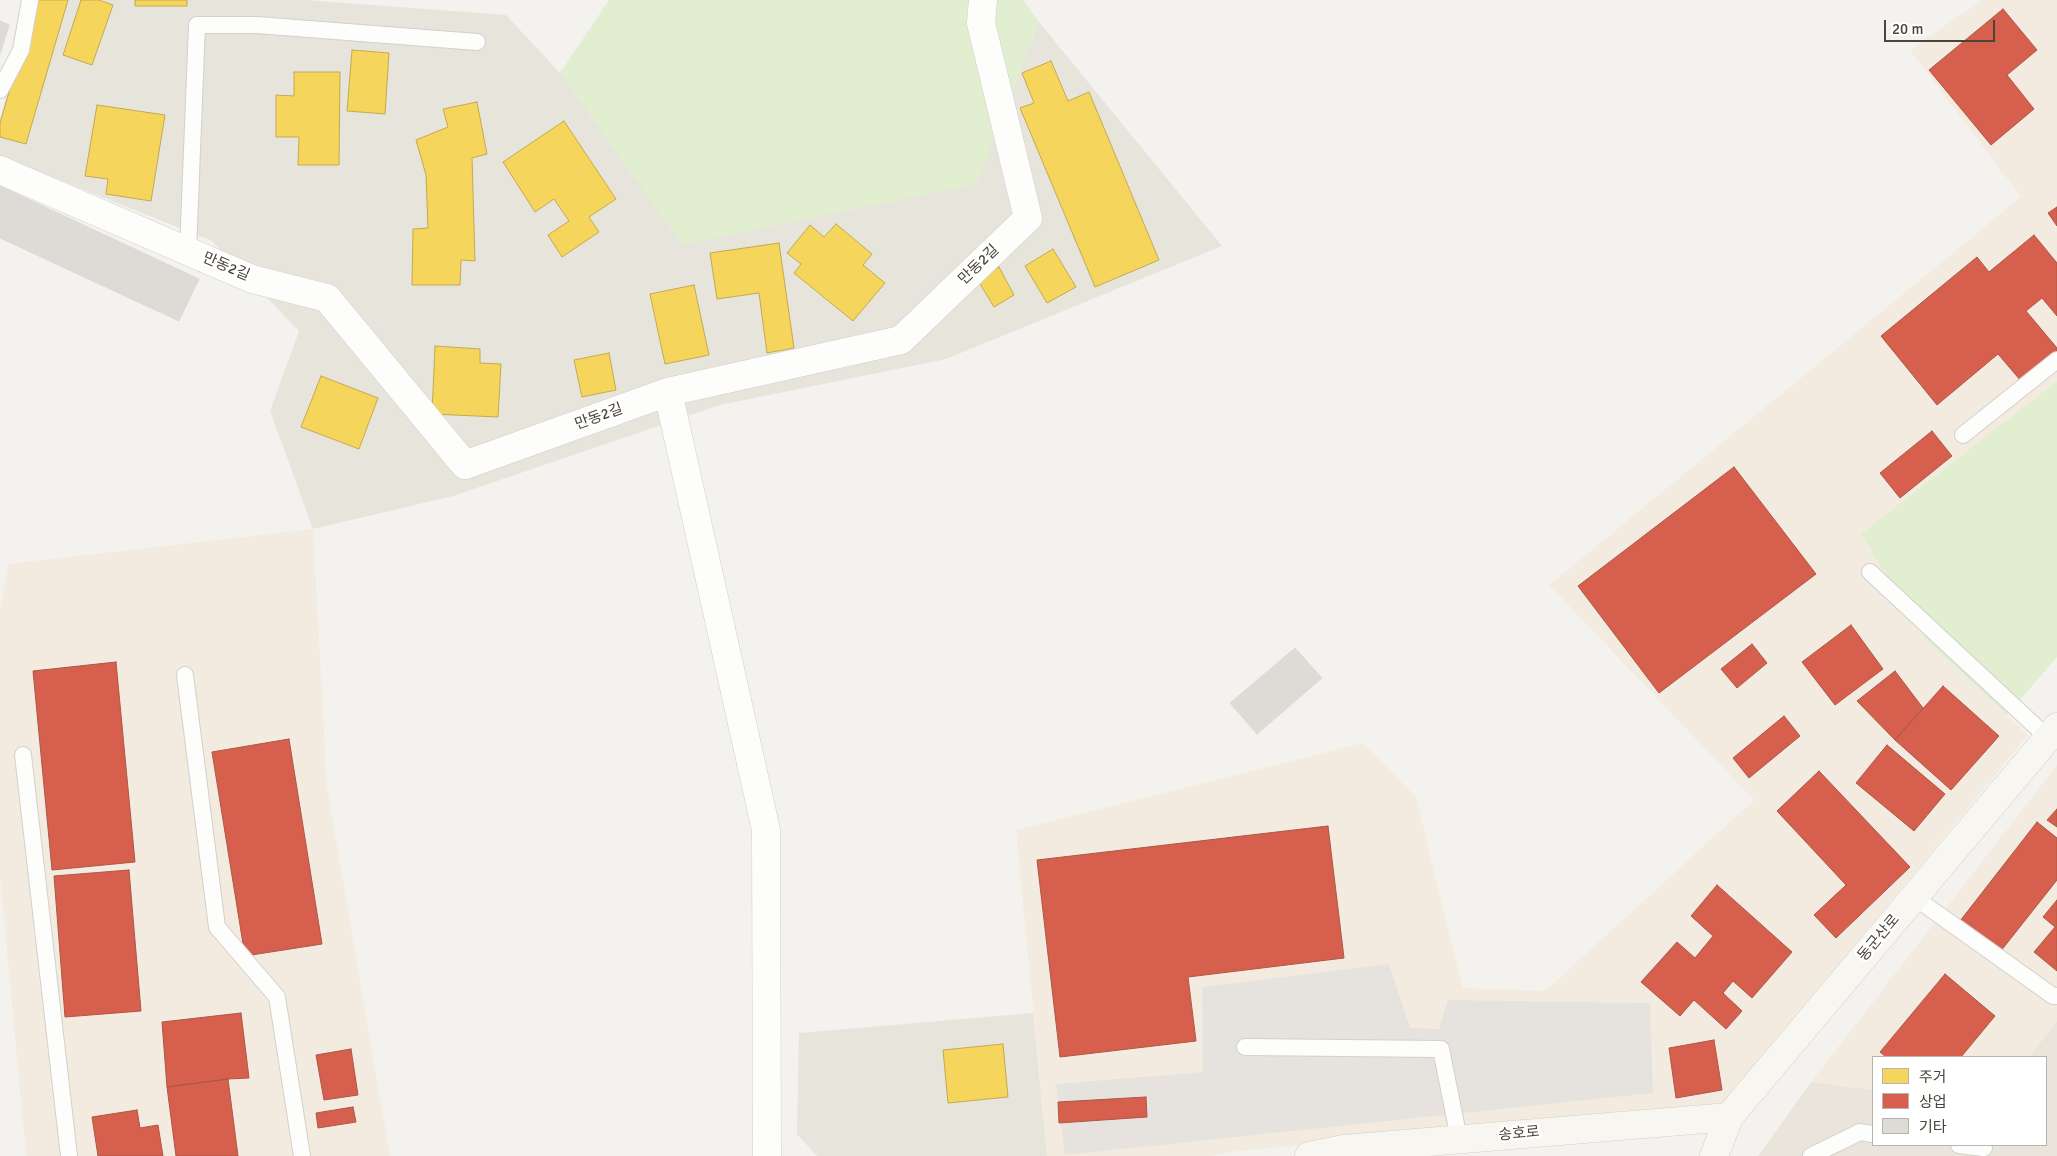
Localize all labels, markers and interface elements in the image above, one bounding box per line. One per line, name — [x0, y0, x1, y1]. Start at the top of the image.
scale bar — [1887, 10, 1998, 42]
text: 20 m — [1892, 20, 1923, 38]
street label: 만동2길 — [955, 241, 1003, 289]
street label: 만동2길 — [200, 249, 252, 285]
street label: 만동2길 — [573, 400, 625, 434]
street label: 동군산로 — [1854, 911, 1904, 965]
legend — [1872, 1056, 2047, 1146]
text: 주거 — [1919, 1068, 1947, 1086]
text: 상업 — [1919, 1093, 1947, 1111]
text: 기타 — [1919, 1118, 1947, 1136]
street label: 송호로 — [1498, 1123, 1540, 1145]

